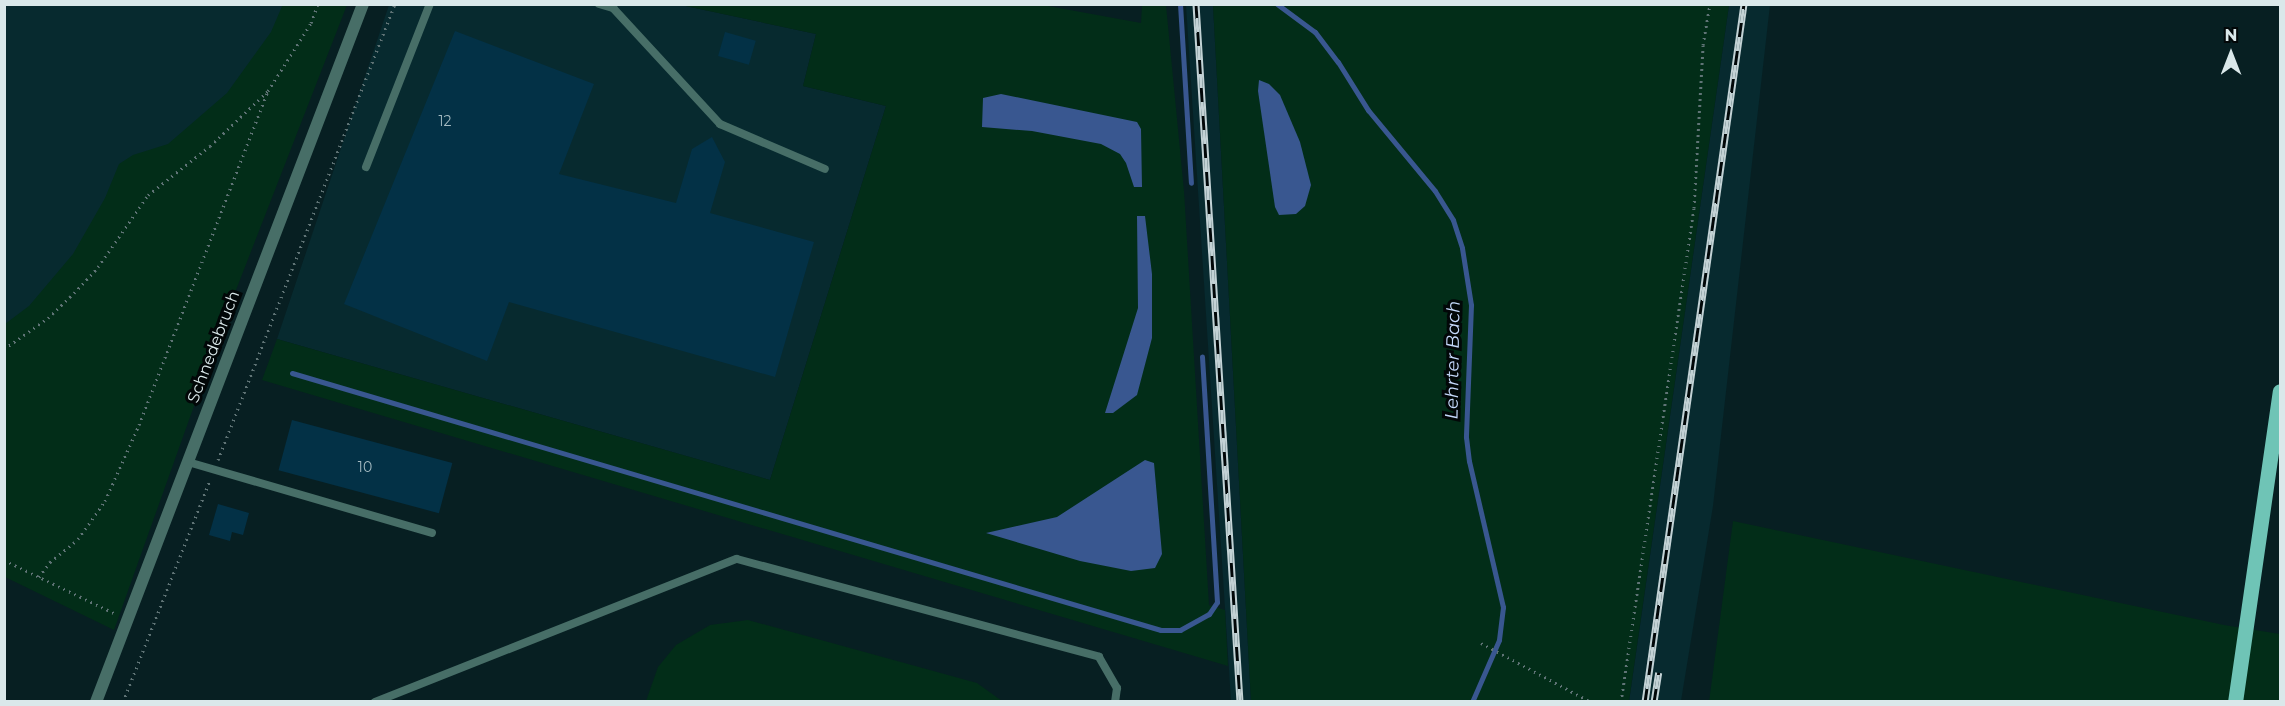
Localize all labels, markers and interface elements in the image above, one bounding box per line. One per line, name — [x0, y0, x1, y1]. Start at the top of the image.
north arrow — [2201, 24, 2261, 84]
text: N — [2225, 26, 2237, 45]
house number: 12 — [438, 113, 452, 129]
street label: Schnedebruch — [184, 288, 244, 406]
water label: Lehrter Bach — [1441, 300, 1465, 420]
house number: 10 — [358, 459, 372, 475]

